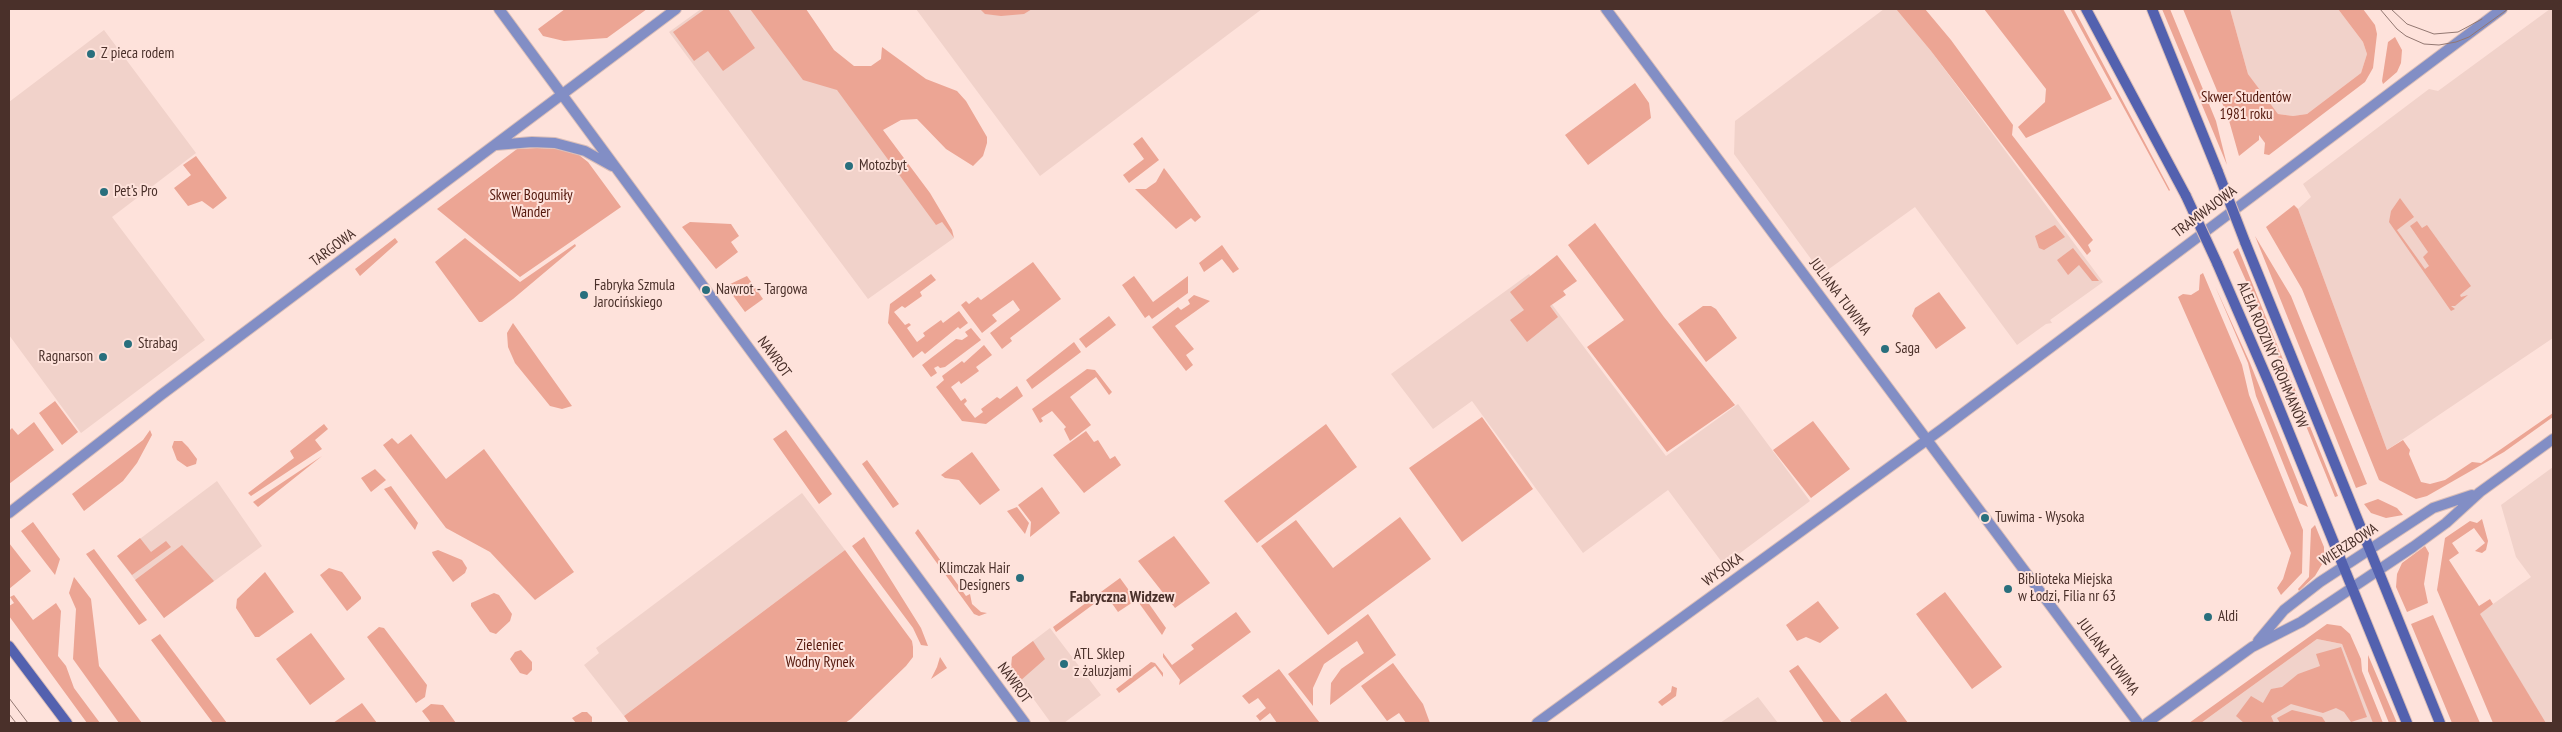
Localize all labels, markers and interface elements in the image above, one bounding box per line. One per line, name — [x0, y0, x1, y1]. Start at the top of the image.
place label: Z pieca rodem — [101, 45, 174, 63]
marker: Z pieca rodem — [85, 48, 97, 60]
park label: Skwer Studentów 1981 roku — [2201, 89, 2291, 124]
place label: Motozbyt — [859, 157, 907, 175]
marker: Motozbyt — [843, 160, 855, 172]
street label: TRAMWAJOWA — [2169, 182, 2241, 242]
place label: Pet's Pro — [114, 183, 158, 201]
marker: Pet's Pro — [98, 186, 110, 198]
park label: Skwer Bogumiły Wander — [489, 187, 573, 222]
street label: TARGOWA — [307, 225, 359, 271]
street label: JULIANA TUWIMA — [1805, 255, 1875, 339]
place label: Fabryka Szmula Jarocińskiego — [594, 277, 675, 312]
street label: ALEJA RODZINY GROHMANÓW — [2233, 279, 2311, 431]
place label: Nawrot - Targowa — [716, 281, 808, 299]
marker: Nawrot - Targowa — [700, 284, 712, 296]
marker: Fabryka Szmula Jarocińskiego — [578, 289, 590, 301]
street label: NAWROT — [753, 333, 795, 381]
place label: Strabag — [138, 335, 178, 353]
marker: Strabag — [122, 338, 134, 350]
place label: Saga — [1895, 340, 1920, 358]
marker: Saga — [1879, 343, 1891, 355]
place label: Ragnarson — [38, 348, 93, 366]
marker: Ragnarson — [97, 351, 109, 363]
place label: Tuwima - Wysoka — [1995, 509, 2084, 527]
marker: Tuwima - Wysoka — [1979, 512, 1991, 524]
street label: WIERZBOWA — [2317, 520, 2381, 570]
street label: WYSOKA — [1699, 549, 1747, 591]
place label: Klimczak Hair Designers — [939, 560, 1010, 595]
place label: Biblioteka Miejska w Łodzi, Filia nr 63 — [2018, 571, 2116, 606]
marker: Klimczak Hair Designers — [1014, 572, 1026, 584]
marker: Biblioteka Miejska w Łodzi, Filia nr 63 — [2002, 583, 2014, 595]
district label: Fabryczna Widzew — [1070, 587, 1174, 607]
place label: Aldi — [2218, 608, 2238, 626]
marker: Aldi — [2202, 611, 2214, 623]
street label: JULIANA TUWIMA — [2073, 615, 2143, 699]
park label: Zieleniec Wodny Rynek — [786, 637, 854, 672]
place label: ATL Sklep z żaluzjami — [1074, 646, 1132, 681]
marker: ATL Sklep z żaluzjami — [1058, 658, 1070, 670]
street label: NAWROT — [993, 659, 1035, 707]

